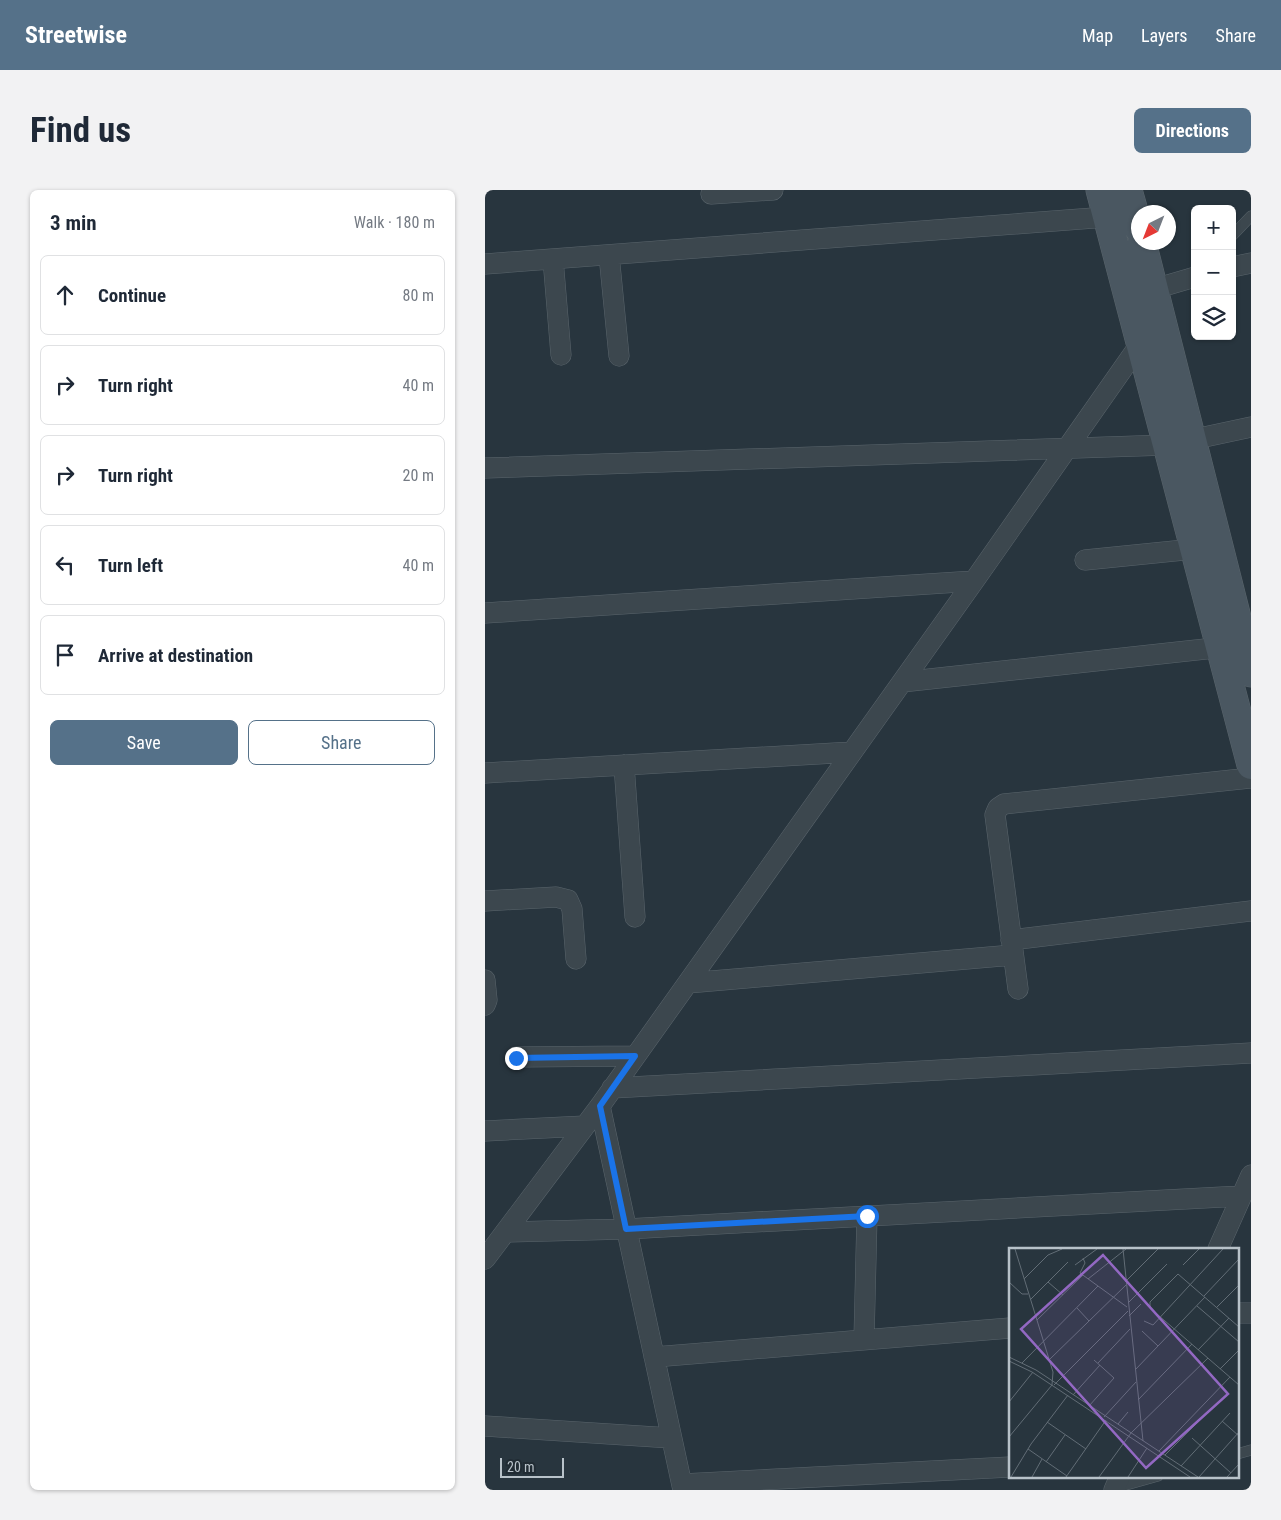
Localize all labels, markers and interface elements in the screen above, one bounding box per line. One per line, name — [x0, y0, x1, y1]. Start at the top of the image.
text: Streetwise — [25, 21, 127, 49]
text: Map — [1082, 25, 1113, 46]
text: Layers — [1141, 25, 1188, 46]
text: Share — [1216, 25, 1256, 46]
button: Directions — [1134, 108, 1251, 153]
text: Find us — [30, 110, 131, 151]
north arrow — [1131, 205, 1176, 250]
map controls — [1191, 205, 1236, 340]
button: + — [1191, 205, 1236, 250]
text: 3 min — [50, 211, 97, 235]
text: Walk · 180 m — [354, 213, 435, 232]
button: − — [1191, 250, 1236, 295]
icon: ahead — [51, 281, 79, 309]
text: Continue — [98, 284, 166, 307]
text: 80 m — [402, 286, 434, 305]
button: layers — [1191, 295, 1236, 340]
icon: right — [51, 371, 79, 399]
text: Turn right — [98, 374, 173, 397]
text: 40 m — [402, 376, 434, 395]
icon: right — [51, 461, 79, 489]
text: Turn right — [98, 464, 173, 487]
text: 20 m — [402, 466, 434, 485]
icon: left — [51, 551, 79, 579]
text: Turn left — [98, 554, 163, 577]
text: 40 m — [402, 556, 434, 575]
icon: arrive — [51, 641, 79, 669]
text: Arrive at destination — [98, 644, 253, 667]
button: Save — [50, 720, 238, 765]
button: Share — [248, 720, 435, 765]
route end — [505, 1047, 528, 1070]
route start — [856, 1205, 879, 1228]
inset map — [1009, 1248, 1239, 1478]
scale bar — [500, 1455, 564, 1478]
text: 20 m — [507, 1459, 535, 1475]

